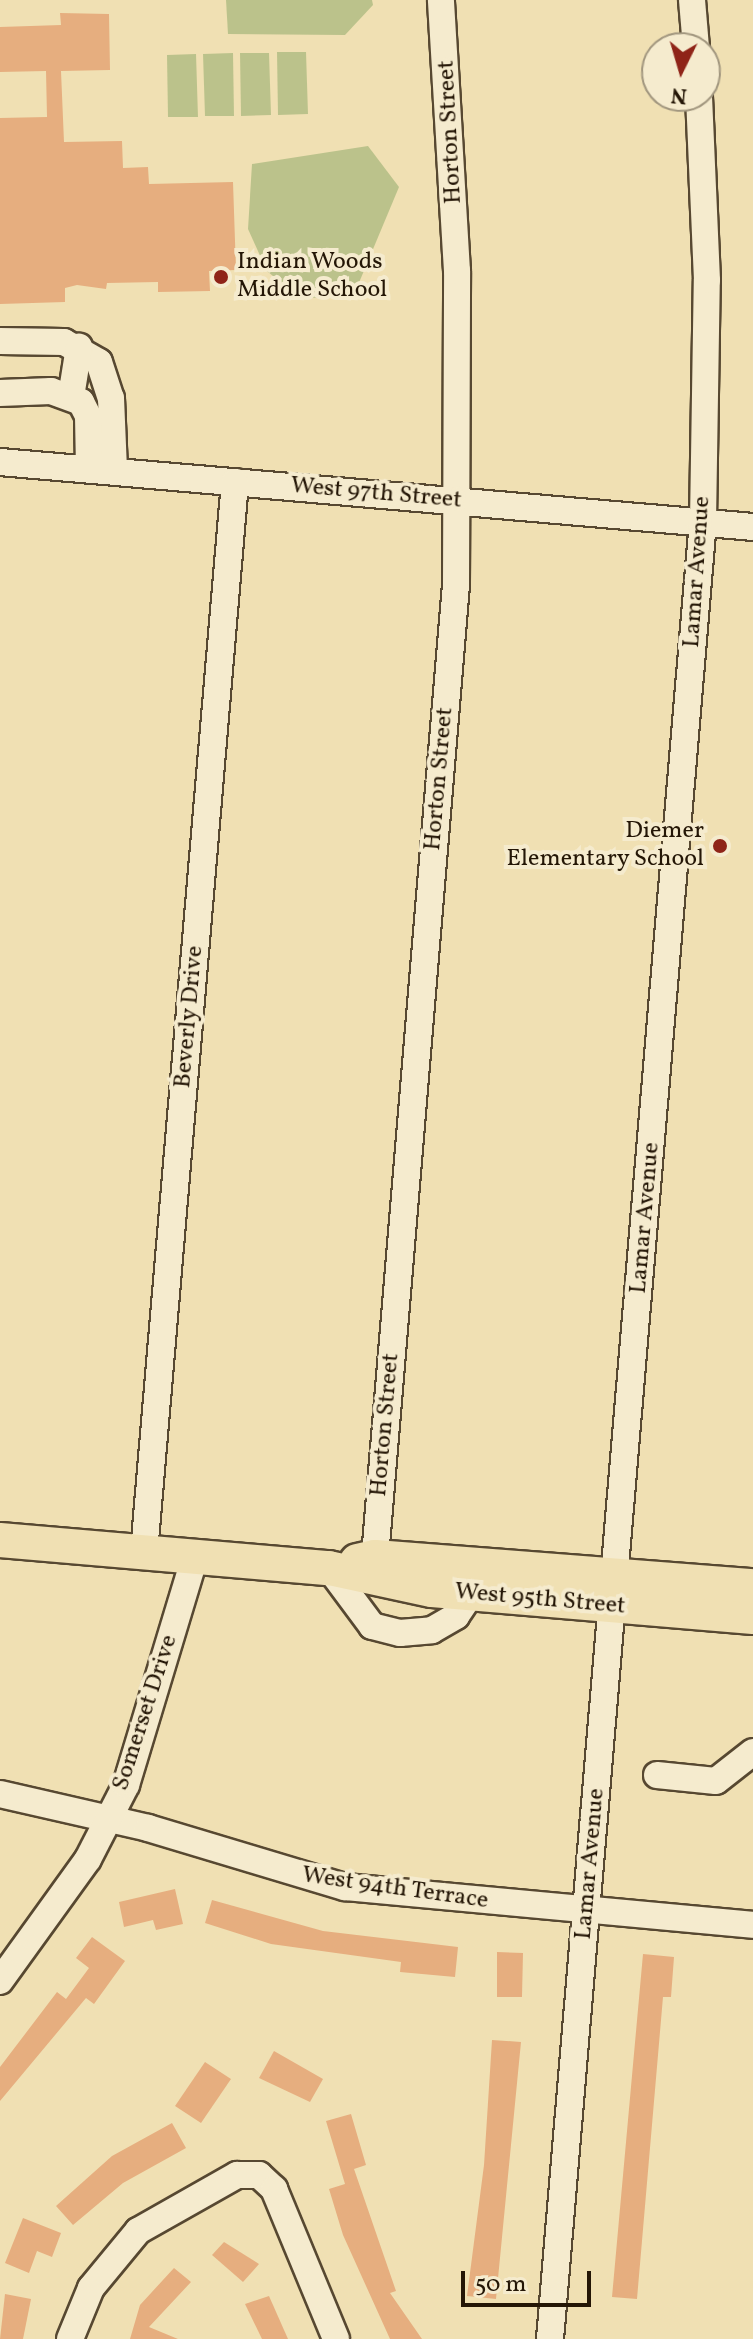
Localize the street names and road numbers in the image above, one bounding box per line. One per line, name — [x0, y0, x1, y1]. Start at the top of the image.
street label: Horton Street — [433, 59, 469, 205]
street label: West 97th Street — [289, 472, 463, 516]
street label: Lamar Avenue — [678, 495, 718, 649]
street label: Horton Street — [419, 706, 461, 852]
street label: Beverly Drive — [169, 944, 211, 1090]
street label: Lamar Avenue — [625, 1141, 667, 1295]
street label: Horton Street — [365, 1352, 407, 1498]
street label: West 95th Street — [453, 1578, 627, 1622]
street label: Somerset Drive — [107, 1631, 185, 1795]
street label: Lamar Avenue — [570, 1787, 612, 1941]
street label: West 94th Terrace — [300, 1862, 490, 1916]

